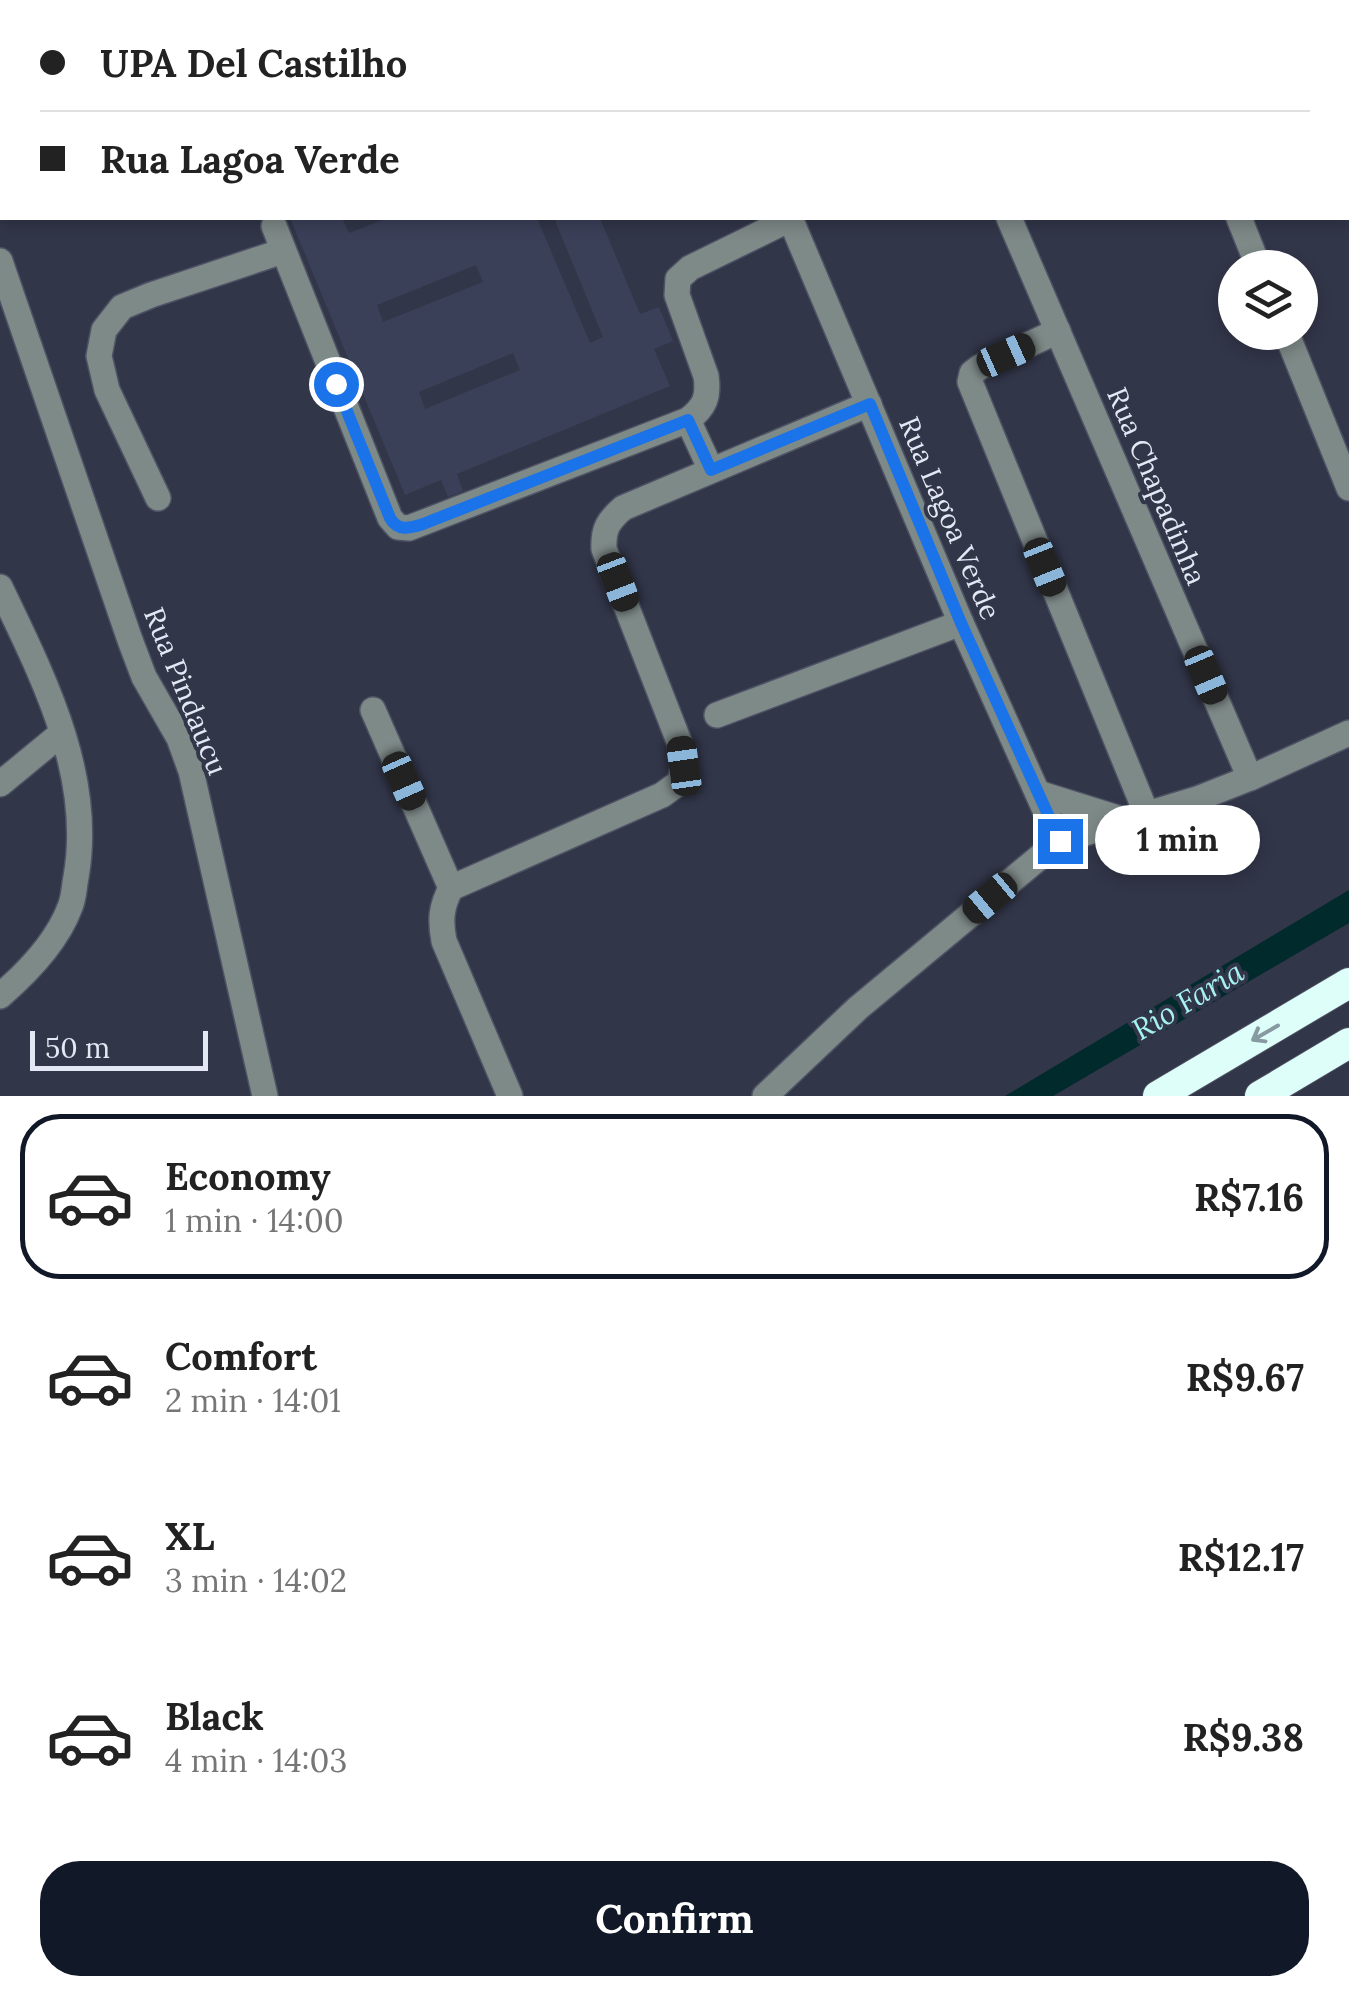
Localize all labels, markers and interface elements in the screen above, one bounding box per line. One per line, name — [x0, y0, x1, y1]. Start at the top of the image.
text: UPA Del Castilho — [100, 39, 407, 87]
text: Rua Lagoa Verde — [100, 135, 400, 183]
map controls — [1218, 250, 1318, 350]
button: layers — [1218, 250, 1318, 350]
car — [972, 329, 1040, 381]
route start — [314, 362, 359, 407]
street label: Rua Chapadinha — [1099, 382, 1215, 590]
street label: Rua Lagoa Verde — [891, 411, 1009, 625]
car — [1020, 534, 1070, 600]
car — [593, 549, 643, 615]
street label: Rua Pindaucu — [136, 602, 236, 780]
car — [1180, 642, 1232, 708]
car — [665, 734, 703, 798]
car — [378, 747, 430, 815]
callout: 1 min — [1095, 806, 1260, 876]
route end — [1038, 819, 1083, 864]
text: 1 min — [1137, 819, 1218, 860]
car — [957, 867, 1023, 929]
water label: Rio Faria — [1125, 952, 1251, 1048]
one-way arrow — [1251, 1023, 1280, 1043]
scale bar — [30, 1026, 208, 1070]
text: 50 m — [45, 1030, 110, 1066]
icon: car — [45, 1152, 135, 1242]
text: Economy — [165, 1152, 331, 1200]
text: R$7.16 — [1194, 1173, 1304, 1221]
text: 1 min · 14:00 — [165, 1200, 344, 1241]
icon: car — [45, 1332, 135, 1422]
text: Comfort — [165, 1332, 317, 1380]
text: R$9.67 — [1186, 1353, 1304, 1401]
text: 2 min · 14:01 — [165, 1380, 341, 1421]
icon: car — [45, 1512, 135, 1602]
text: XL — [165, 1512, 215, 1560]
text: R$12.17 — [1178, 1533, 1304, 1581]
text: 3 min · 14:02 — [165, 1560, 347, 1601]
icon: car — [45, 1692, 135, 1782]
text: Black — [165, 1692, 264, 1740]
text: R$9.38 — [1182, 1713, 1304, 1761]
text: 4 min · 14:03 — [165, 1740, 347, 1781]
button: Confirm — [40, 1861, 1309, 1976]

